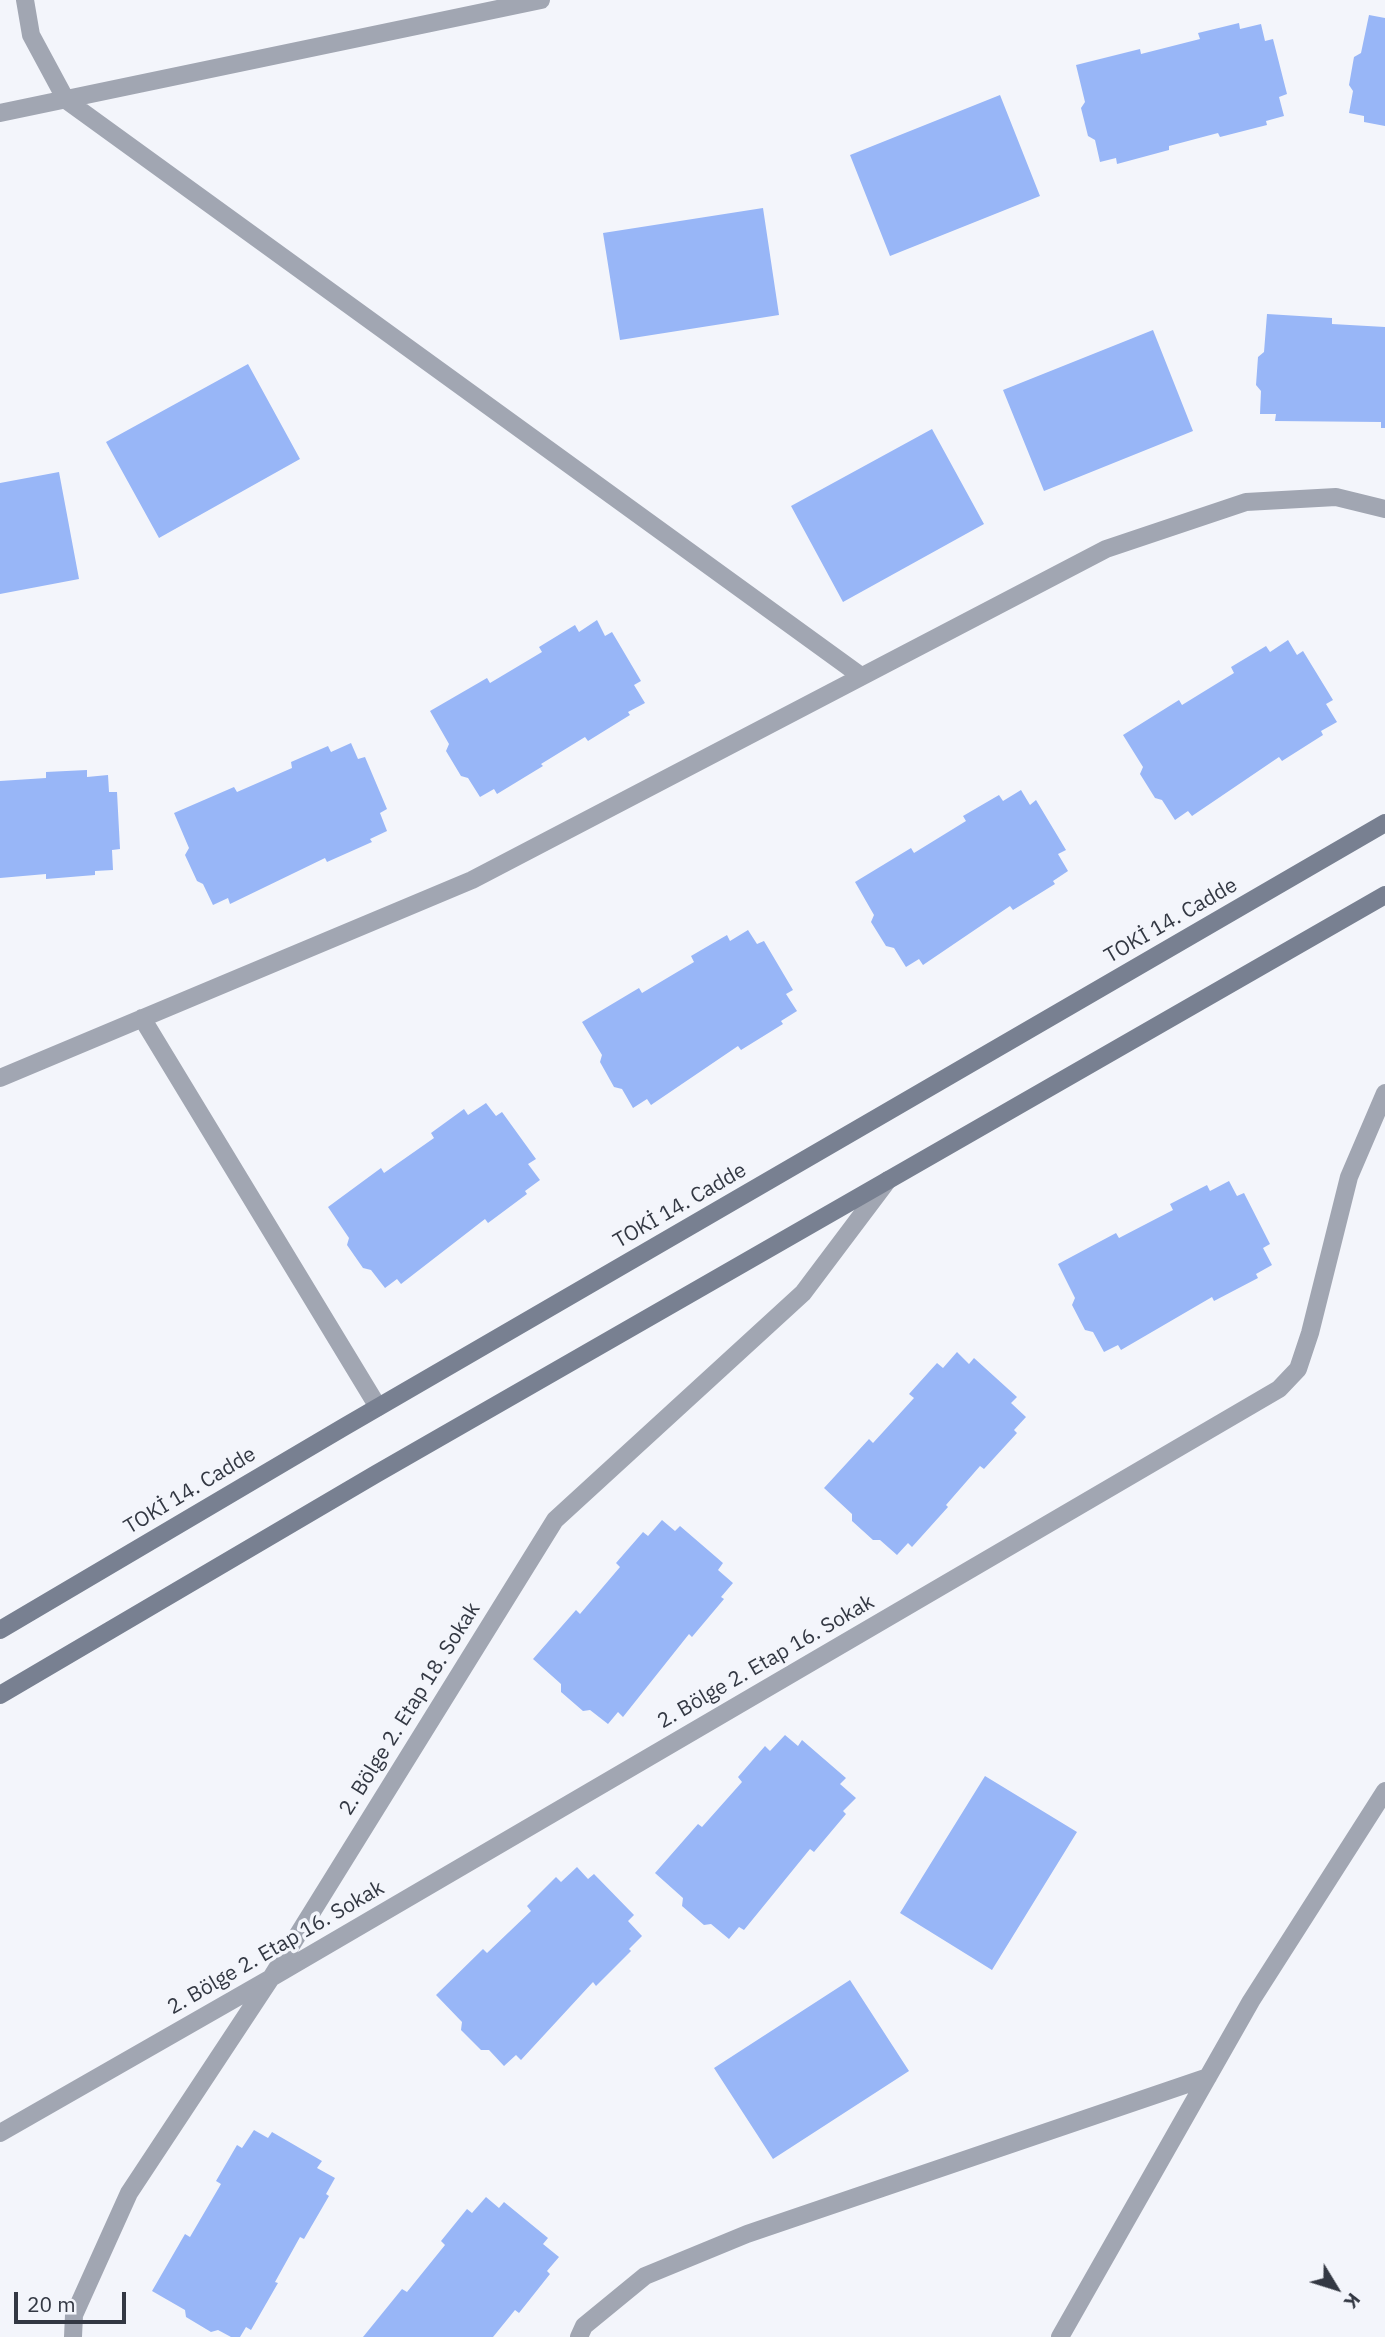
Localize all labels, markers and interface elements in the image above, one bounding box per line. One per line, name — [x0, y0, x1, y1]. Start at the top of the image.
street label: TOKİ 14. Cadde — [1100, 873, 1242, 969]
street label: TOKİ 14. Cadde — [609, 1158, 751, 1254]
street label: TOKİ 14. Cadde — [120, 1442, 260, 1540]
street label: 2. Bölge 2. Etap 16. Sokak — [653, 1590, 879, 1734]
street label: 2. Bölge 2. Etap 18. Sokak — [334, 1598, 486, 1820]
street label: 2. Bölge 2. Etap 16. Sokak — [163, 1876, 389, 2020]
north arrow — [1301, 2253, 1371, 2323]
scale bar — [18, 2278, 130, 2322]
text: K — [1339, 2288, 1366, 2314]
text: 20 m — [27, 2290, 76, 2318]

